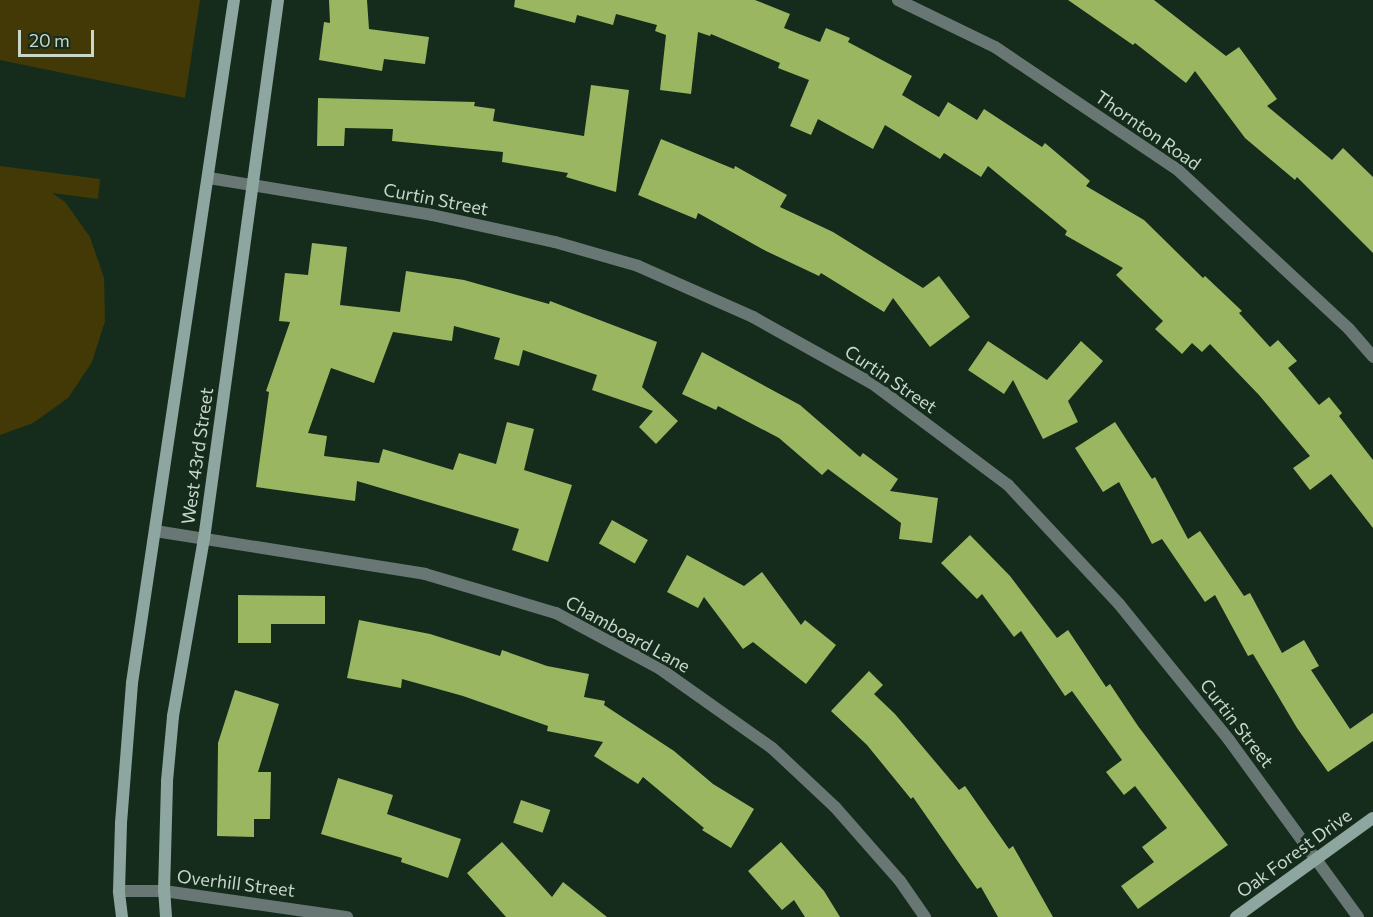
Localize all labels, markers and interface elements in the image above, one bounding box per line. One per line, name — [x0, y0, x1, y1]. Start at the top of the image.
scale bar — [21, 18, 98, 56]
text: 20 m — [29, 29, 70, 51]
street label: Thornton Road — [1091, 86, 1205, 174]
street label: Curtin Street — [382, 178, 490, 220]
street label: Curtin Street — [841, 340, 941, 418]
street label: West 43rd Street — [177, 386, 217, 526]
street label: Chamboard Lane — [562, 591, 694, 677]
street label: Curtin Street — [1196, 675, 1278, 771]
street label: Oak Forest Drive — [1232, 804, 1356, 902]
street label: Overhill Street — [176, 865, 296, 901]

